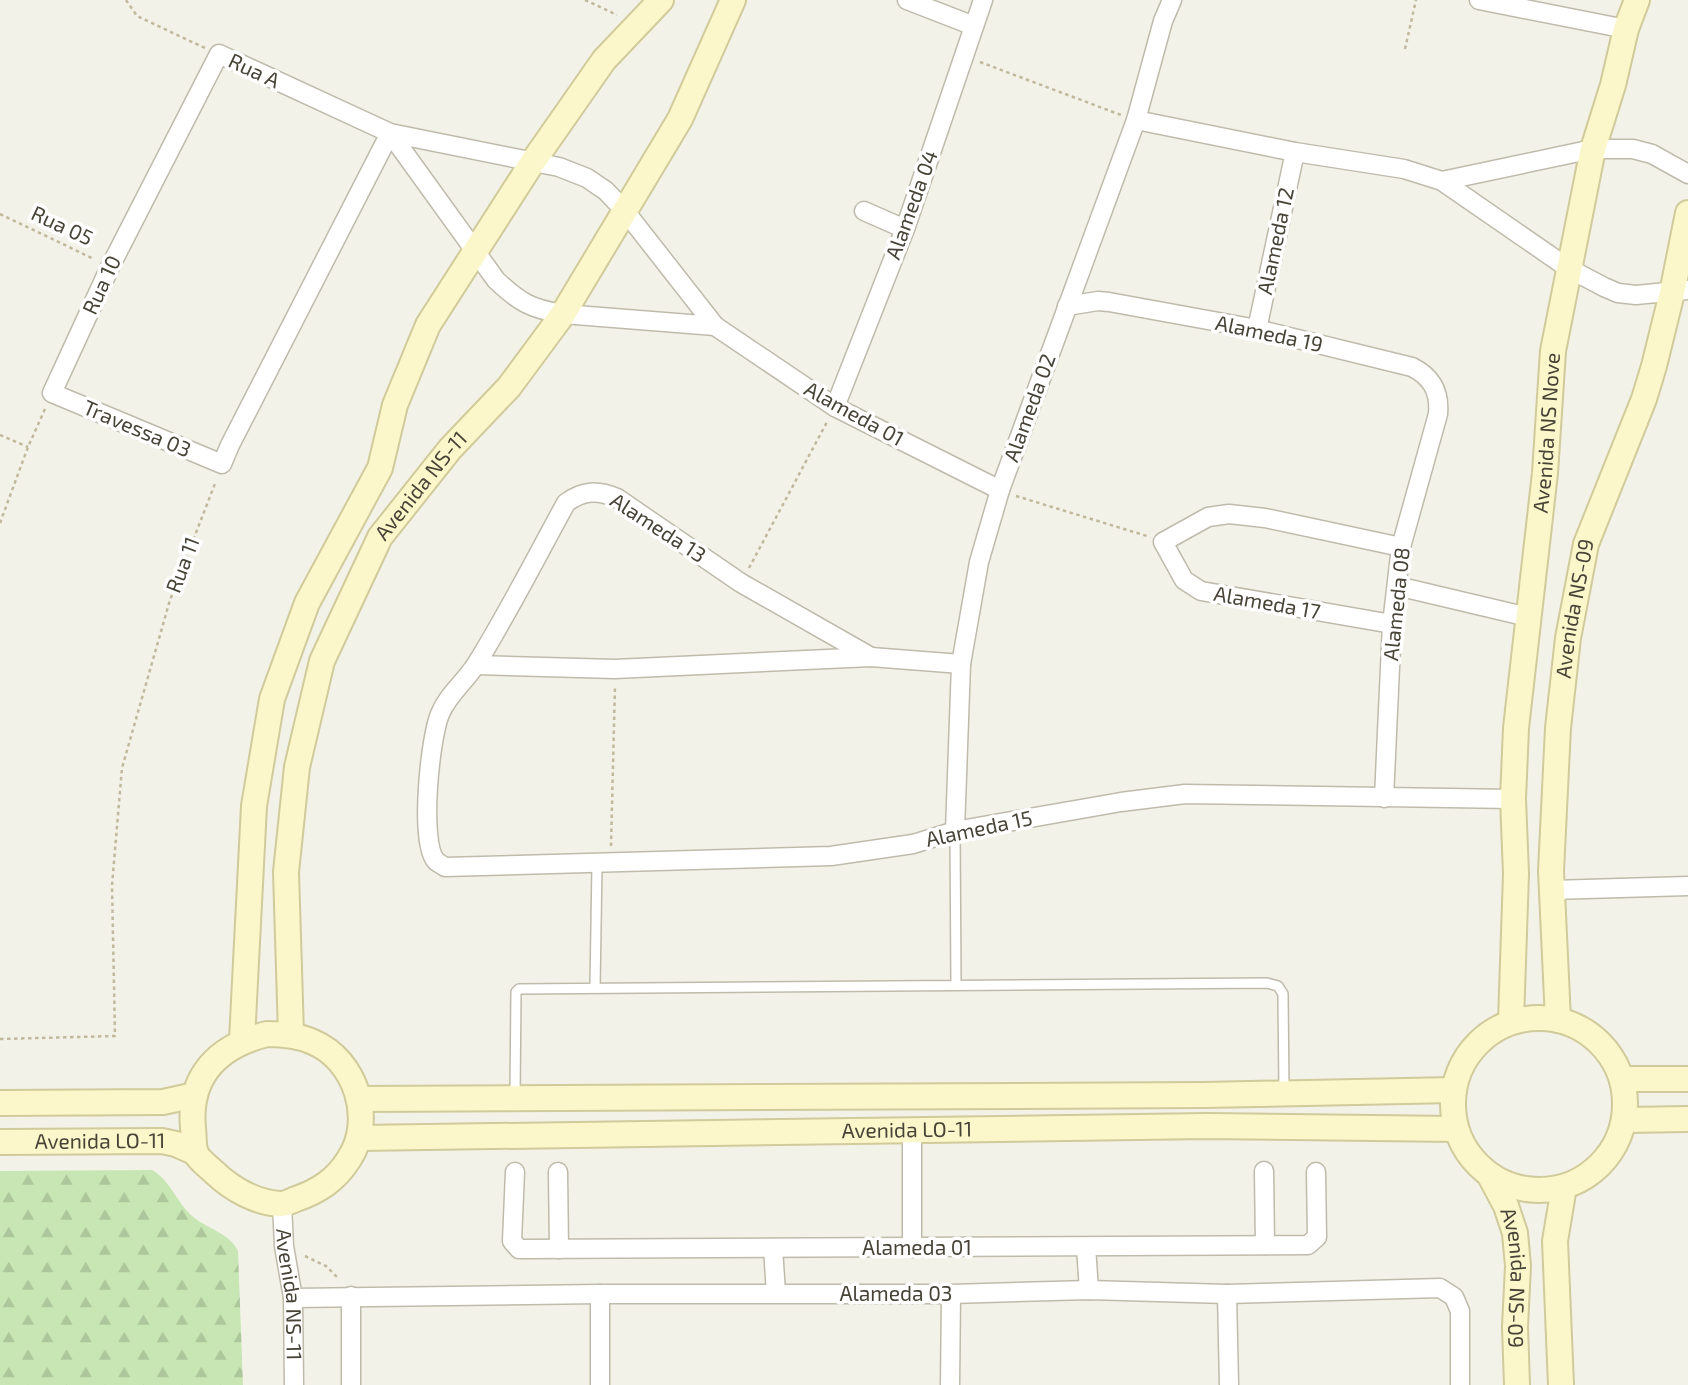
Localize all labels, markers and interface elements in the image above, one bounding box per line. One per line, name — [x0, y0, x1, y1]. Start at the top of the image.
street label: Rua A — [225, 47, 284, 92]
street label: Alameda 04 — [879, 146, 942, 262]
street label: Alameda 12 — [1251, 185, 1298, 297]
street label: Rua 05 — [28, 200, 97, 250]
street label: Rua 10 — [76, 251, 125, 318]
street label: Alameda 19 — [1213, 309, 1325, 356]
street label: Alameda 02 — [997, 350, 1060, 465]
street label: Avenida NS Nove — [1527, 352, 1564, 514]
street label: Alameda 01 — [801, 375, 909, 450]
street label: Travessa 03 — [80, 394, 195, 461]
street label: Avenida NS-11 — [369, 425, 471, 544]
street label: Alameda 13 — [606, 487, 711, 567]
street label: Rua 11 — [160, 533, 204, 596]
street label: Avenida NS-09 — [1550, 536, 1598, 680]
street label: Alameda 08 — [1377, 546, 1414, 662]
street label: Alameda 17 — [1212, 580, 1323, 623]
street label: Alameda 15 — [923, 804, 1034, 851]
street label: Avenida LO-11 — [841, 1115, 972, 1142]
street label: Avenida LO-11 — [35, 1127, 165, 1153]
street label: Avenida NS-09 — [1496, 1204, 1532, 1348]
street label: Avenida NS-11 — [272, 1228, 308, 1361]
street label: Alameda 01 — [862, 1234, 972, 1259]
street label: Alameda 03 — [839, 1280, 953, 1305]

